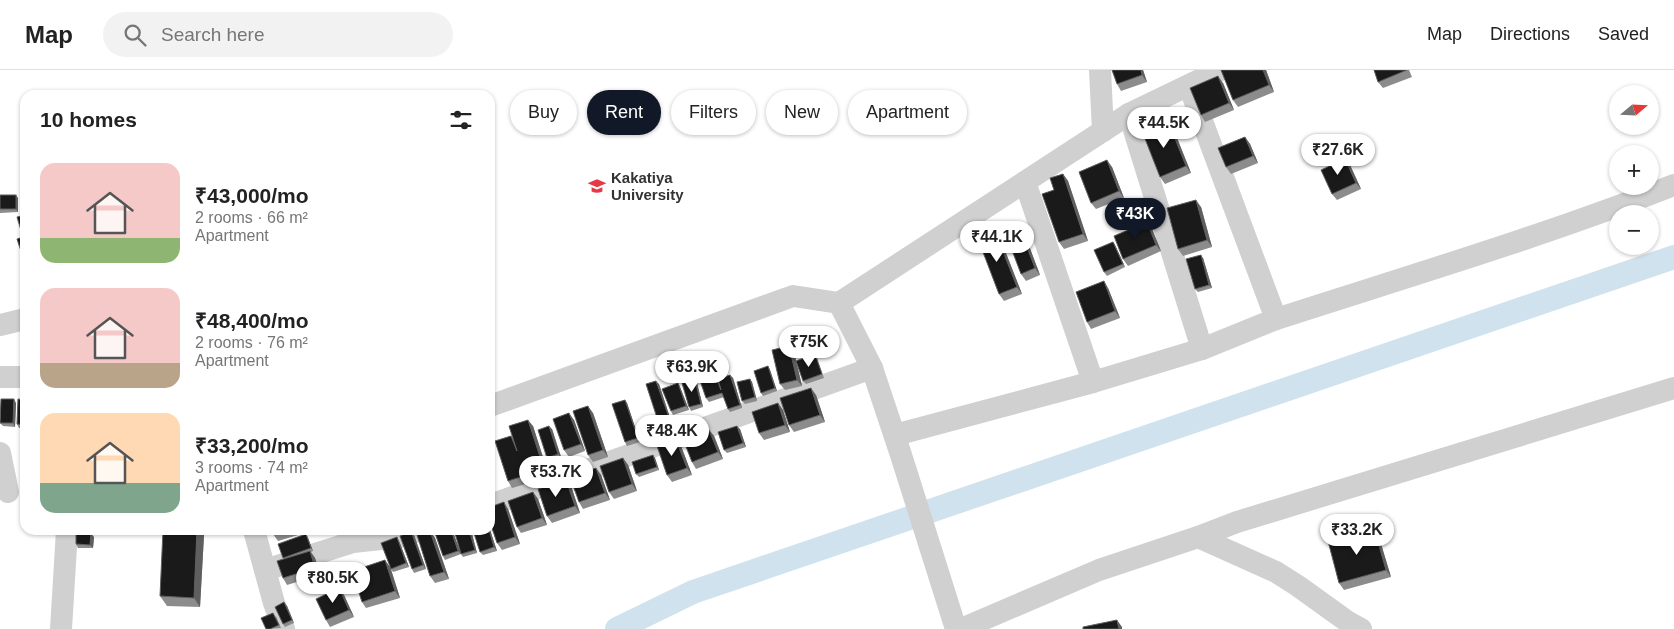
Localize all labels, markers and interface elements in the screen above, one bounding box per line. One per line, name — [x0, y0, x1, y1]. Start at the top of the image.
search box — [103, 12, 453, 57]
text: Map — [25, 21, 73, 48]
icon: search — [121, 21, 149, 49]
text: Search here — [161, 24, 265, 45]
text: Map — [1427, 24, 1462, 44]
text: Directions — [1490, 24, 1570, 44]
text: Saved — [1598, 24, 1649, 44]
north arrow — [1609, 85, 1659, 135]
map controls — [1609, 85, 1659, 255]
chip: Buy — [510, 90, 577, 135]
chip: Rent — [587, 90, 661, 135]
chip: Filters — [671, 90, 756, 135]
chip: New — [766, 90, 838, 135]
chip: Apartment — [848, 90, 967, 135]
icon: filters — [447, 106, 475, 134]
pin: ₹44.5K — [1123, 106, 1205, 149]
text: 10 homes — [40, 108, 137, 131]
text: ₹44.5K — [1138, 114, 1190, 131]
pin: ₹27.6K — [1297, 134, 1379, 176]
text: ₹27.6K — [1312, 141, 1364, 158]
button: + — [1609, 145, 1659, 195]
place label: Kakatiya University — [611, 169, 684, 203]
school or university icon: Kakatiya University — [587, 176, 607, 196]
icon: home — [80, 183, 140, 243]
text: ₹43,000/mo — [195, 184, 309, 207]
pin: ₹43K — [1105, 198, 1165, 240]
text: ₹43K — [1116, 205, 1154, 222]
button: − — [1609, 205, 1659, 255]
text: 2 rooms · 66 m² — [195, 209, 308, 226]
pin: ₹44.1K — [956, 220, 1038, 263]
text: Apartment — [195, 227, 269, 244]
text: ₹44.1K — [971, 228, 1023, 245]
icon: home — [80, 308, 140, 368]
text: ₹48,400/mo — [195, 309, 309, 332]
pin: ₹75K — [779, 326, 839, 368]
text: ₹75K — [790, 333, 828, 350]
text: 2 rooms · 76 m² — [195, 334, 308, 351]
pin: ₹63.9K — [651, 350, 733, 393]
text: Apartment — [195, 352, 269, 369]
text: ₹63.9K — [666, 358, 718, 375]
pin: ₹48.4K — [631, 414, 713, 457]
text: ₹48.4K — [646, 422, 698, 439]
icon: home — [80, 433, 140, 493]
text: ₹33,200/mo — [195, 434, 309, 457]
pin: ₹53.7K — [515, 456, 597, 498]
text: 3 rooms · 74 m² — [195, 459, 308, 476]
text: ₹53.7K — [530, 463, 582, 480]
text: Apartment — [195, 477, 269, 494]
pin: ₹33.2K — [1316, 514, 1398, 556]
text: ₹33.2K — [1331, 521, 1383, 538]
pin: ₹80.5K — [292, 562, 374, 604]
text: ₹80.5K — [307, 569, 359, 586]

